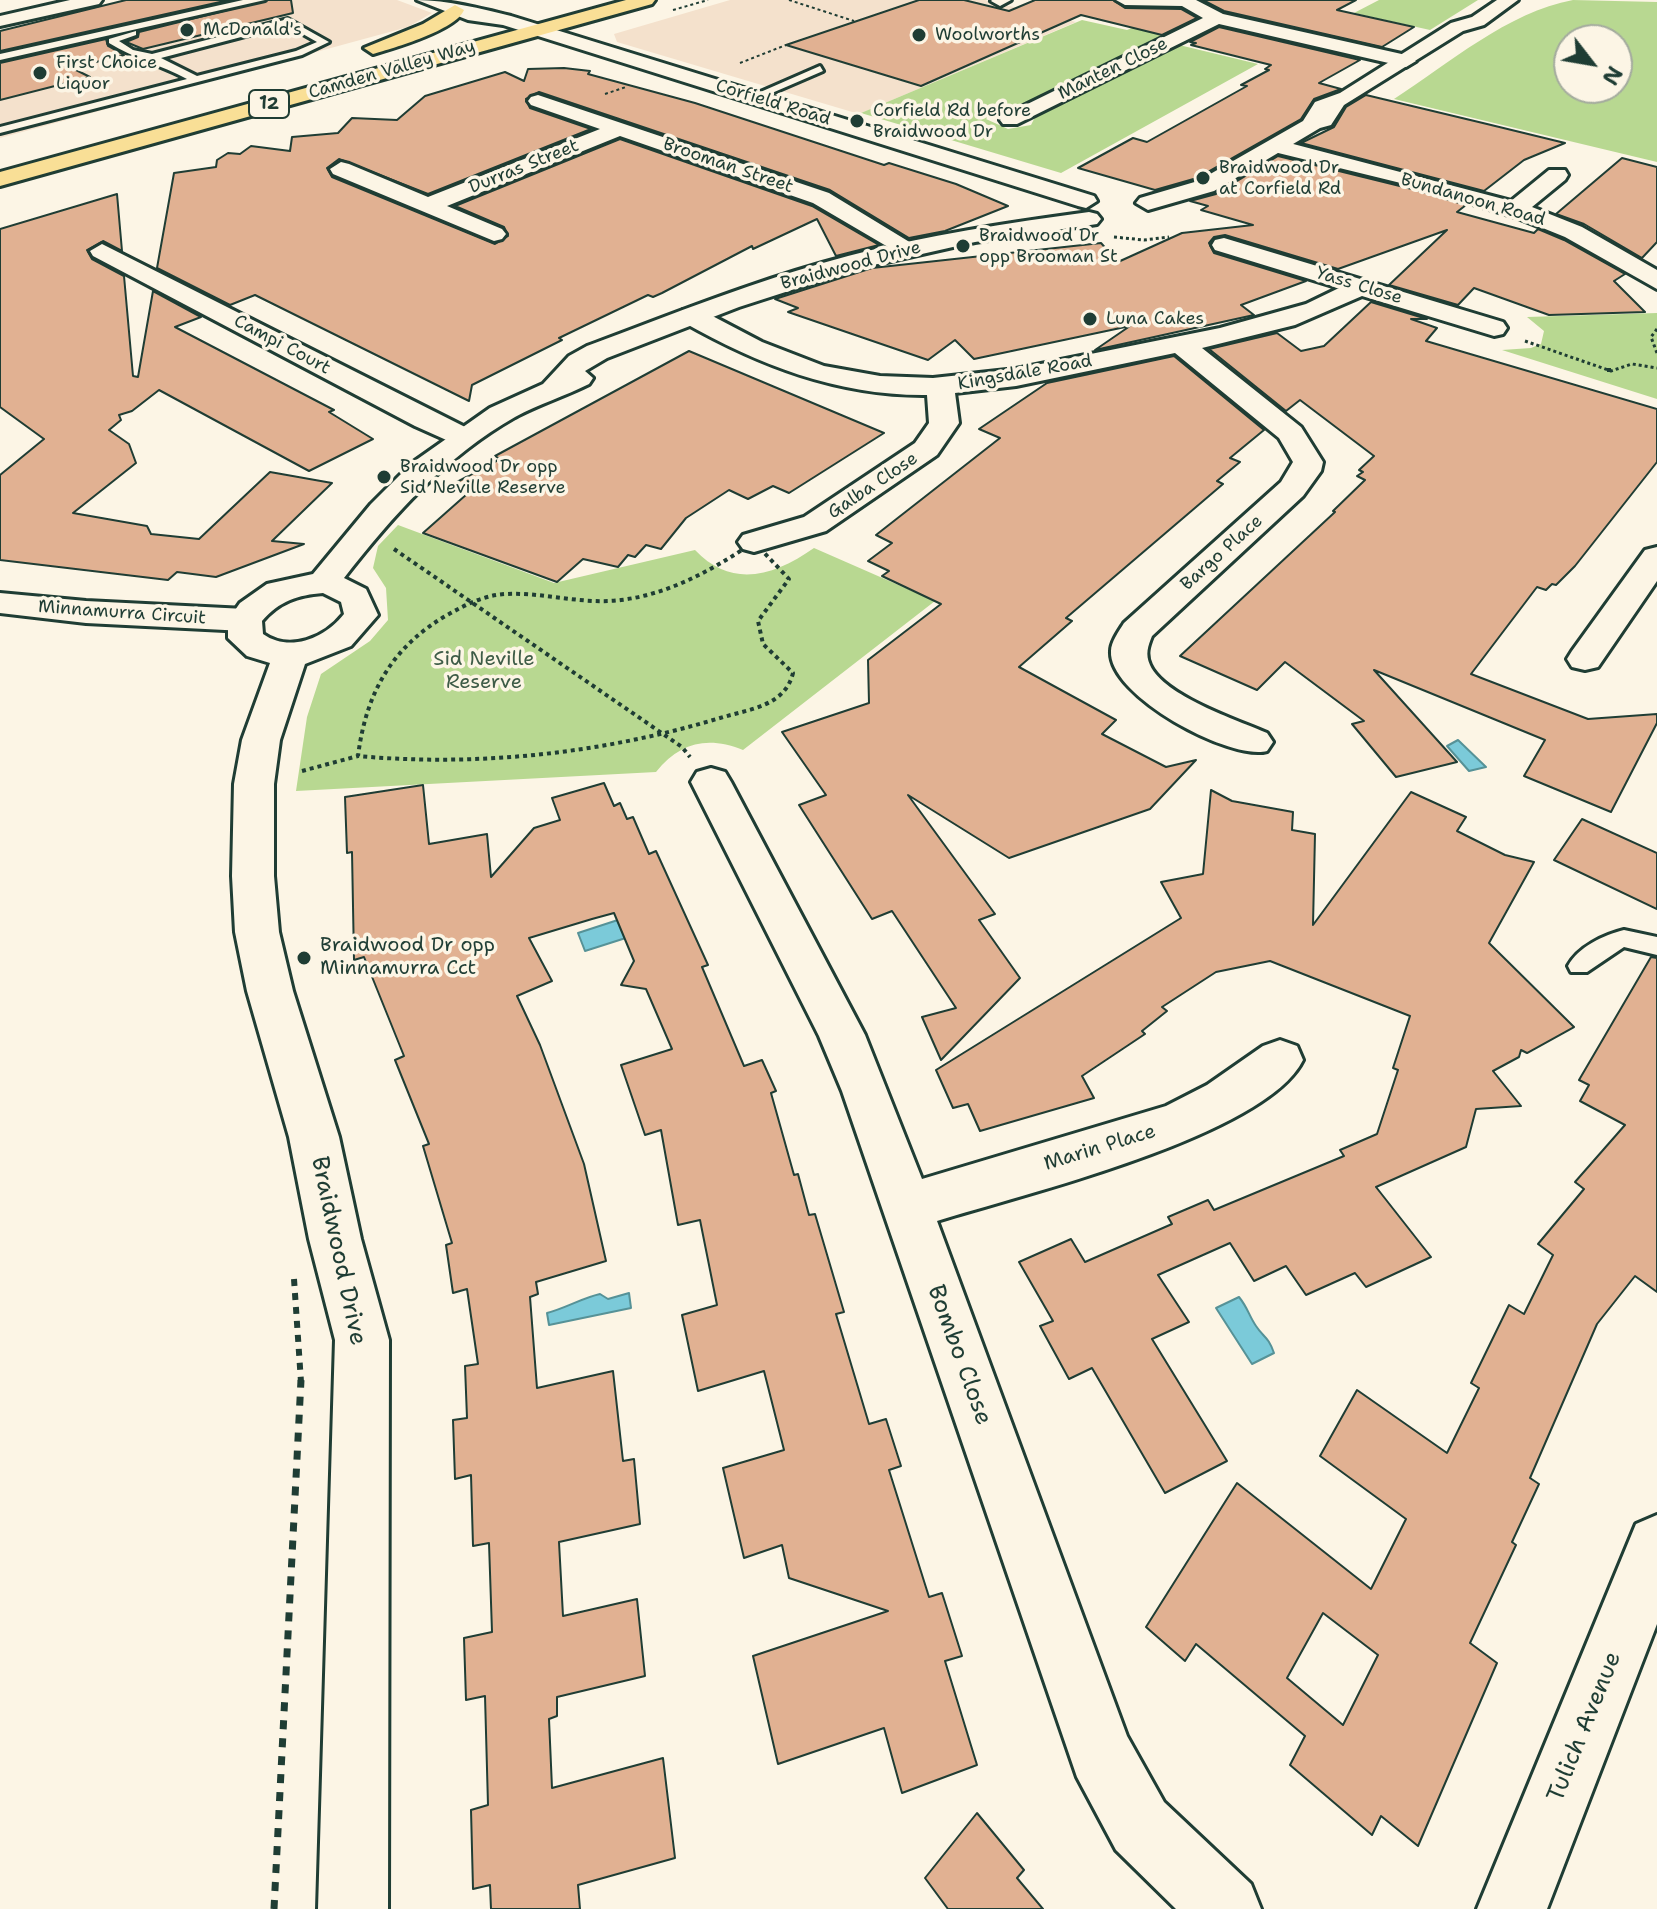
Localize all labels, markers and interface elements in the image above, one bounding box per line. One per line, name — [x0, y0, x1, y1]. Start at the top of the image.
place label: McDonald's — [203, 19, 302, 41]
marker: McDonald's — [178, 21, 196, 39]
place label: Woolworths — [935, 24, 1040, 46]
north arrow — [1553, 24, 1633, 104]
marker: Woolworths — [910, 26, 928, 44]
street label: Manten Close — [1055, 33, 1171, 105]
street label: Camden Valley Way — [306, 36, 478, 104]
place label: First Choice Liquor — [56, 52, 157, 94]
text: N — [1595, 61, 1629, 91]
marker: First Choice Liquor — [31, 64, 49, 82]
street label: Corfield Road — [713, 75, 833, 131]
road number: 12 — [249, 90, 289, 118]
place label: Corfield Rd before Braidwood Dr — [873, 100, 1031, 142]
marker: Corfield Rd before Braidwood Dr — [848, 112, 866, 130]
street label: Brooman Street — [660, 134, 796, 198]
street label: Durras Street — [466, 135, 582, 199]
place label: Braidwood Dr at Corfield Rd — [1219, 157, 1341, 200]
marker: Braidwood Dr at Corfield Rd — [1194, 169, 1212, 187]
street label: Bundanoon Road — [1398, 169, 1548, 231]
place label: Braidwood Dr opp Brooman St — [979, 225, 1118, 268]
street label: Braidwood Drive — [779, 237, 923, 295]
marker: Braidwood Dr opp Brooman St — [954, 237, 972, 255]
street label: Yass Close — [1313, 263, 1405, 309]
place label: Luna Cakes — [1106, 308, 1204, 330]
marker: Luna Cakes — [1081, 310, 1099, 328]
street label: Campi Court — [230, 311, 334, 379]
street label: Kingsdale Road — [956, 351, 1094, 395]
street label: Galba Close — [824, 448, 922, 524]
place label: Braidwood Dr opp Sid Neville Reserve — [400, 456, 566, 498]
marker: Braidwood Dr opp Sid Neville Reserve — [375, 468, 393, 486]
street label: Bargo Place — [1177, 511, 1267, 595]
street label: Minnamurra Circuit — [37, 596, 207, 630]
park label: Sid Neville Reserve — [433, 648, 535, 695]
place label: Braidwood Dr opp Minnamurra Cct — [320, 934, 495, 981]
marker: Braidwood Dr opp Minnamurra Cct — [295, 949, 313, 967]
street label: Marin Place — [1041, 1120, 1159, 1176]
street label: Braidwood Drive — [304, 1154, 372, 1348]
street label: Bombo Close — [920, 1281, 998, 1429]
street label: Tulich Avenue — [1542, 1648, 1628, 1806]

